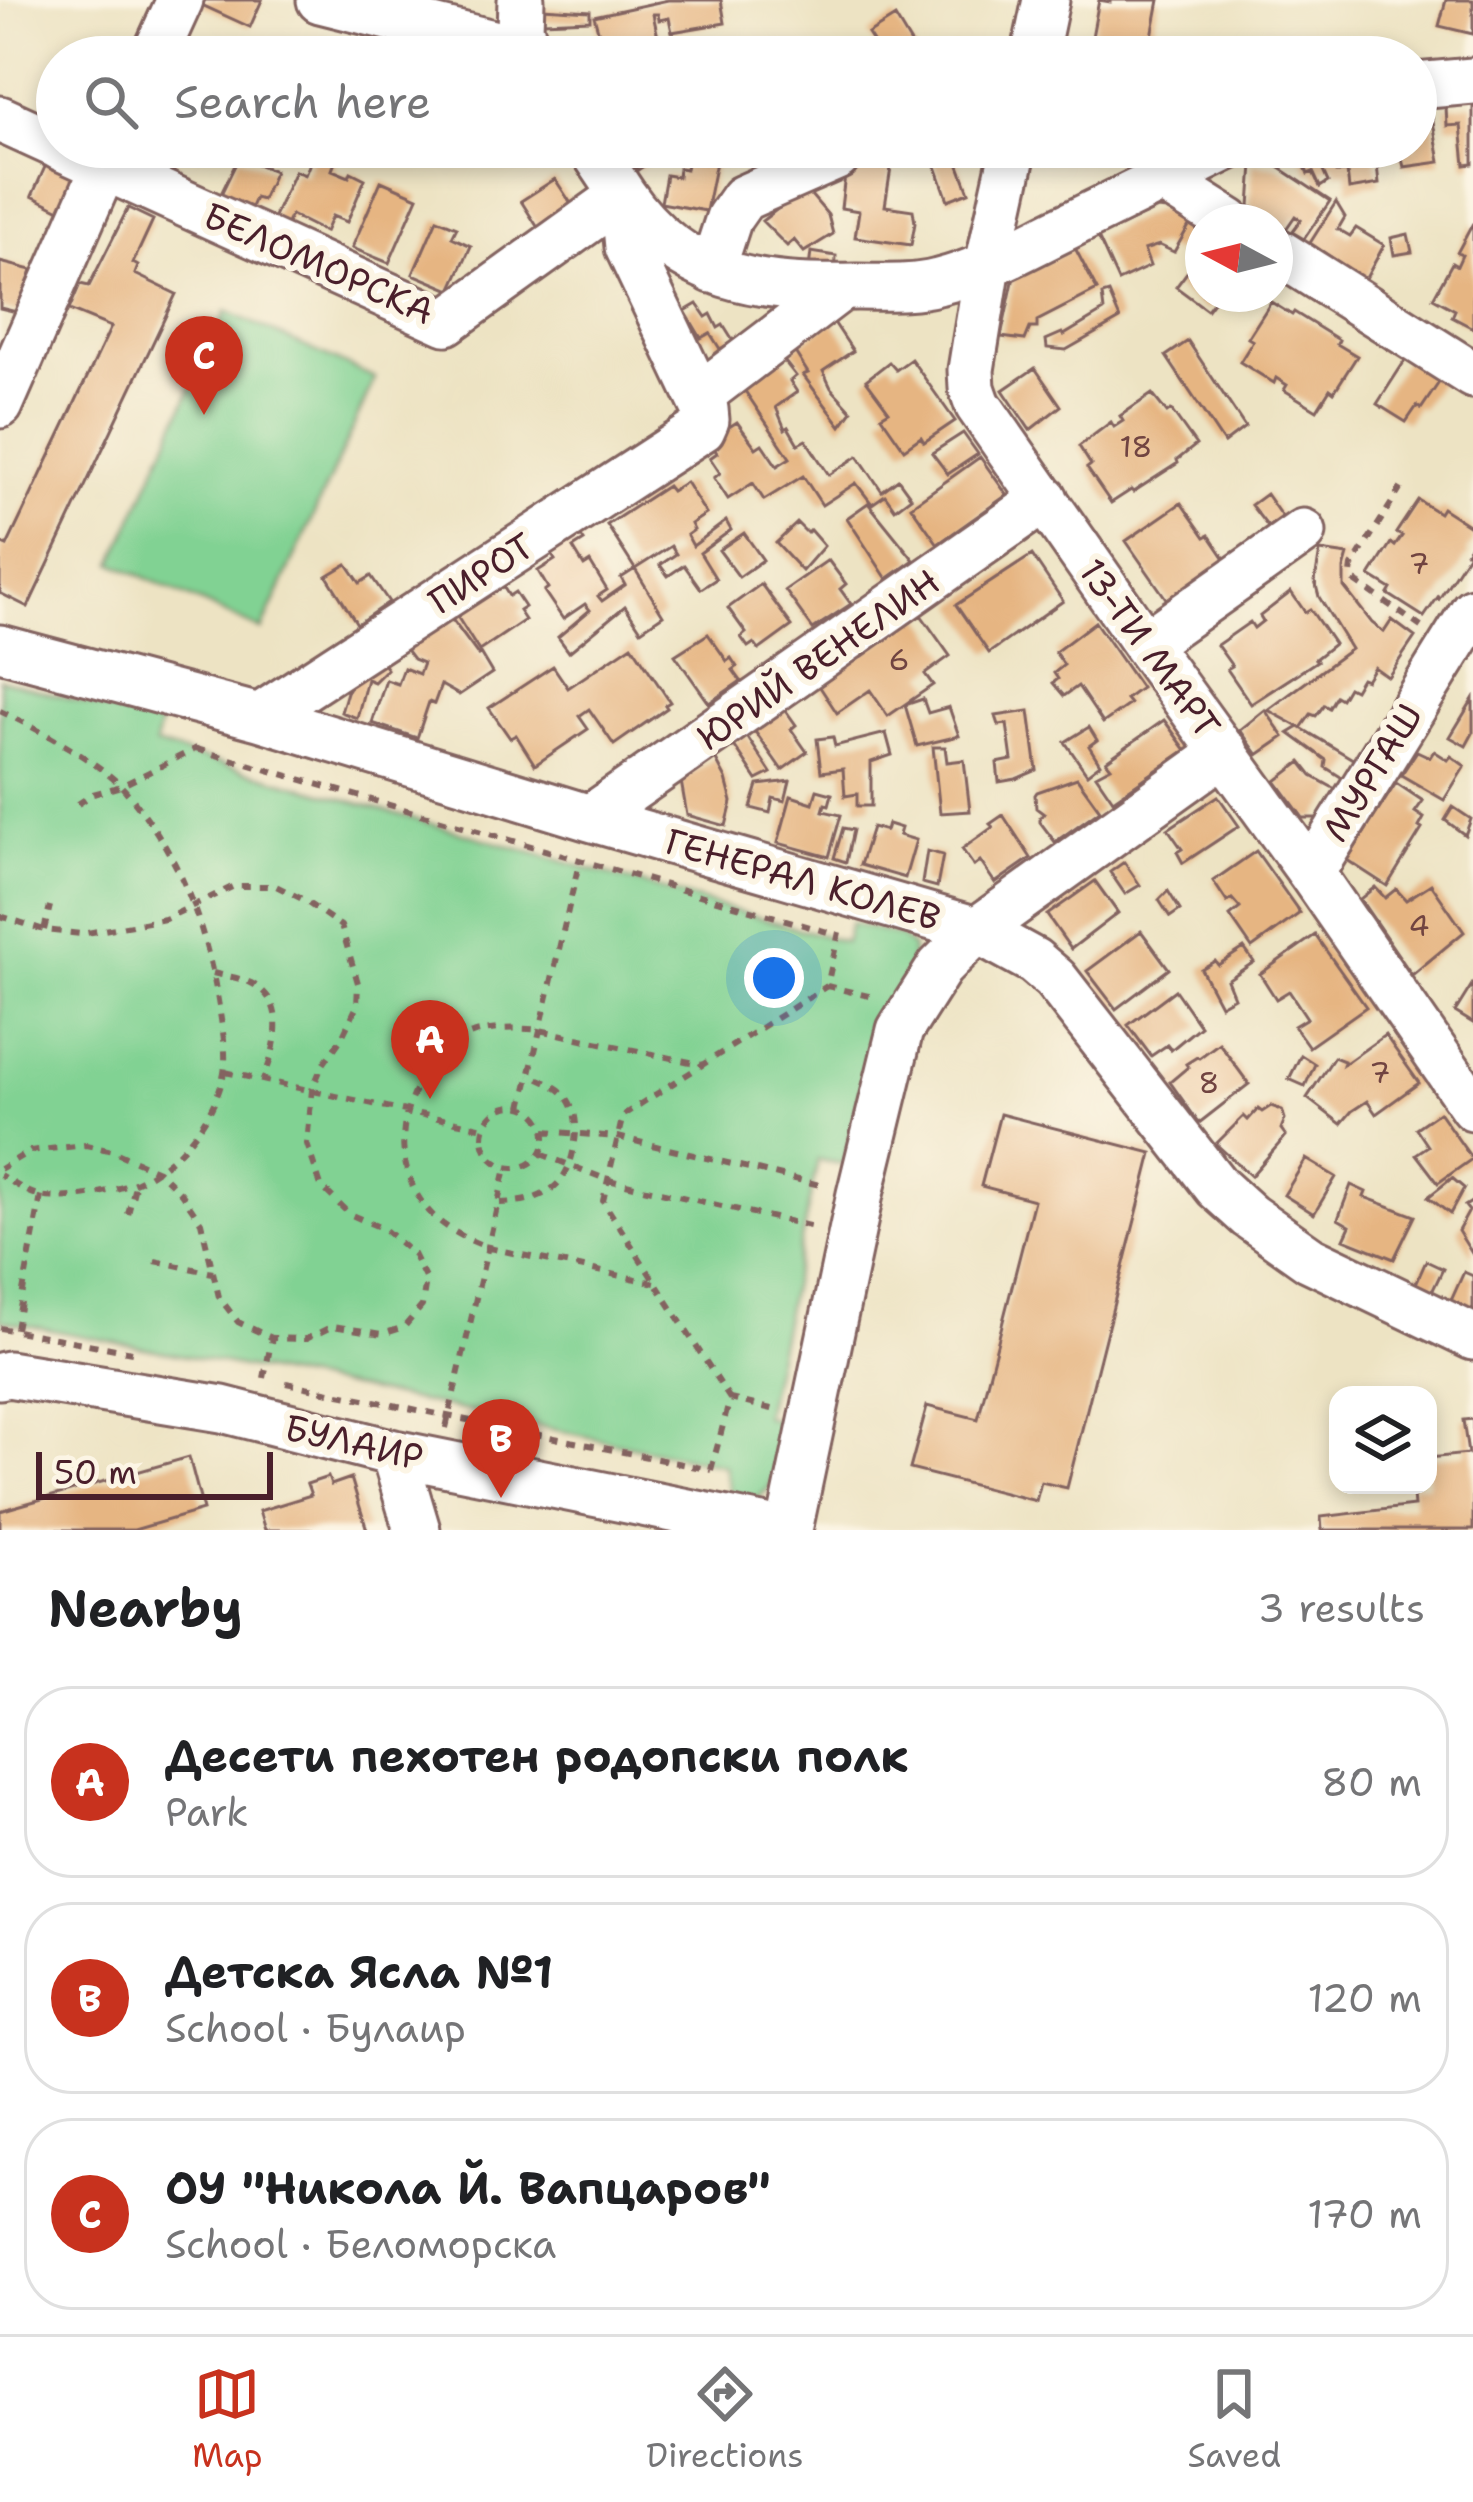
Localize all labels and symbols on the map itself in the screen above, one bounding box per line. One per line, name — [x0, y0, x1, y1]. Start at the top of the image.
street label: БЕЛОМОРСКА — [196, 191, 442, 336]
north arrow — [1185, 204, 1293, 312]
pin: C — [165, 316, 243, 415]
house number: 18 — [1119, 426, 1153, 467]
street label: ПИРОТ — [419, 521, 543, 626]
house number: 7 — [1409, 543, 1430, 584]
street label: 13-ТИ МАРТ — [1068, 548, 1231, 748]
street label: ЮРИЙ ВЕНЕЛИН — [687, 557, 949, 761]
house number: 6 — [889, 639, 910, 680]
street label: МУРГАШ — [1311, 694, 1434, 851]
street label: ГЕНЕРАЛ КОЛЕВ — [660, 817, 946, 942]
house number: 4 — [1409, 905, 1430, 946]
your location — [744, 948, 804, 1008]
pin: A — [391, 1000, 469, 1099]
house number: 7 — [1370, 1052, 1391, 1093]
house number: 8 — [1199, 1062, 1220, 1103]
pin: B — [462, 1399, 540, 1498]
street label: БУЛАИР — [280, 1403, 428, 1482]
scale bar — [36, 1446, 273, 1499]

